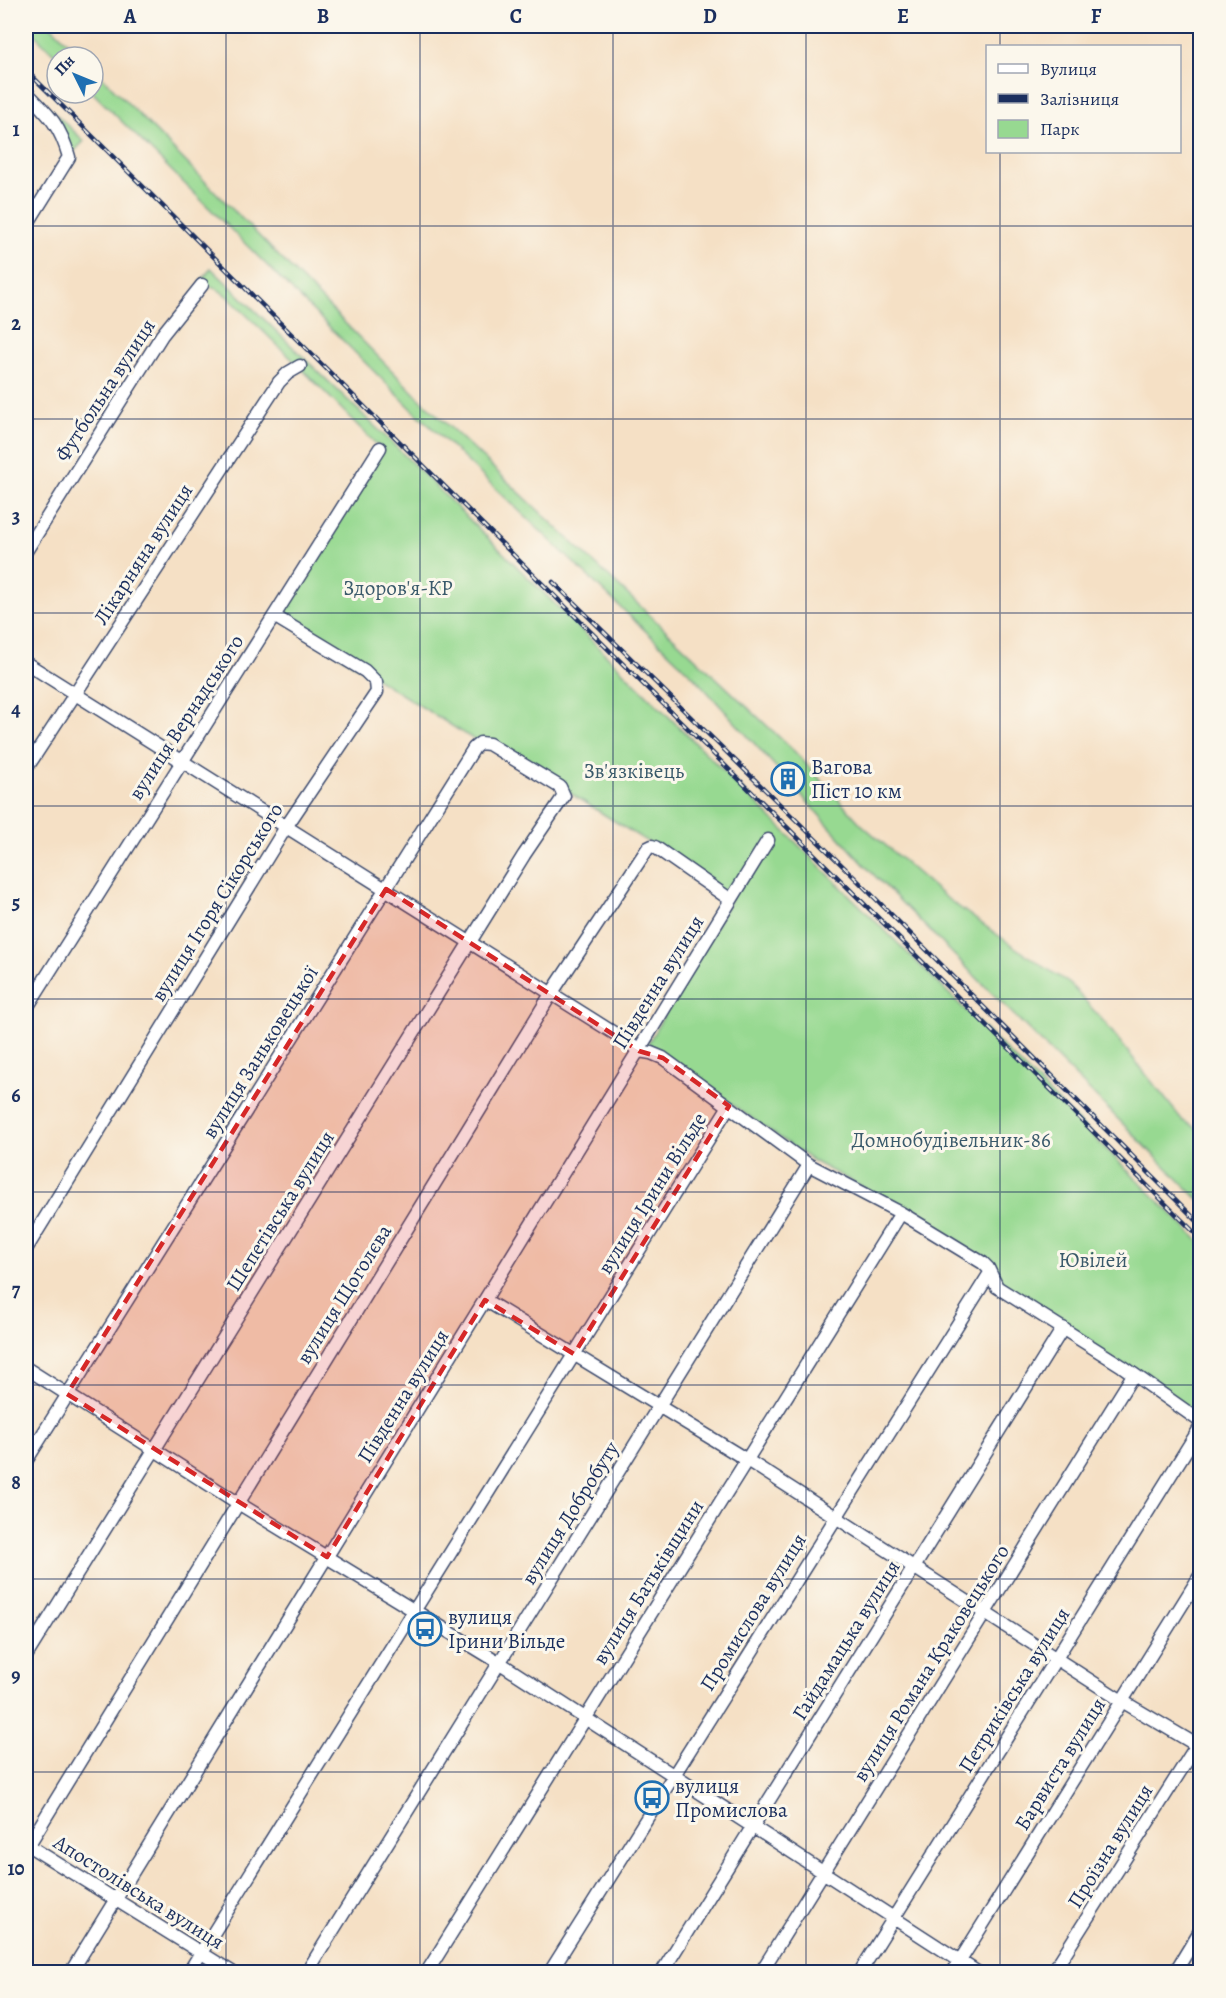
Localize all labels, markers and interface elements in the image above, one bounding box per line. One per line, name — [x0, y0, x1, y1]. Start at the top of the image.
text: A — [123, 3, 137, 30]
text: B — [317, 3, 329, 30]
text: C — [510, 3, 522, 30]
text: D — [703, 3, 717, 30]
text: E — [897, 3, 909, 30]
text: F — [1091, 3, 1102, 30]
north arrow — [45, 45, 105, 105]
legend — [986, 45, 1181, 153]
text: Пн — [50, 50, 80, 81]
text: Вулиця — [1040, 57, 1097, 81]
text: Залізниця — [1040, 87, 1119, 111]
text: 1 — [12, 116, 20, 143]
text: Парк — [1040, 117, 1080, 141]
text: 2 — [11, 310, 21, 337]
street label: Футбольна вулиця — [48, 313, 162, 467]
street label: Лікарняна вулиця — [87, 478, 199, 630]
text: 3 — [12, 503, 20, 530]
park label: Здоров'я-КР — [343, 574, 453, 602]
street label: вулиця Вернадського — [122, 629, 250, 805]
text: 4 — [11, 696, 21, 723]
place label: Вагова Піст 10 км — [811, 753, 902, 805]
park label: Зв'язківець — [584, 757, 684, 785]
building icon: Вагова Піст 10 км — [770, 761, 806, 797]
street label: вулиця Ігоря Сікорського — [144, 797, 290, 1007]
text: 5 — [12, 889, 20, 916]
street label: Південна вулиця — [606, 910, 710, 1054]
street label: вулиця Заньковецької — [195, 960, 325, 1144]
text: 6 — [11, 1082, 21, 1109]
street label: вулиця Ірини Вільде — [591, 1107, 713, 1279]
street label: Шепетівська вулиця — [219, 1125, 341, 1297]
park label: Домнобудівельник-86 — [851, 1126, 1051, 1154]
street label: вулиця Щоголєва — [290, 1219, 398, 1369]
park label: Ювілей — [1058, 1246, 1128, 1274]
text: 7 — [12, 1276, 21, 1303]
street label: Південна вулиця — [351, 1324, 455, 1468]
street label: вулиця Добробуту — [515, 1436, 626, 1590]
text: 8 — [11, 1469, 21, 1496]
street label: вулиця Батьківщини — [586, 1494, 710, 1670]
street label: Промислова вулиця — [693, 1528, 813, 1696]
street label: вулиця Романа Краковецького — [846, 1539, 1016, 1787]
street label: Гайдамацька вулиця — [785, 1555, 907, 1725]
street label: Петриківська вулиця — [952, 1602, 1076, 1778]
place label: вулиця Ірини Вільде — [448, 1603, 565, 1655]
bus stop icon: вулиця Ірини Вільде — [407, 1611, 443, 1647]
text: 9 — [11, 1662, 21, 1689]
street label: Барвиста вулиця — [1008, 1692, 1112, 1836]
place label: вулиця Промислова — [675, 1772, 788, 1824]
street label: Проїзна вулиця — [1061, 1779, 1159, 1913]
bus stop icon: вулиця Промислова — [634, 1780, 670, 1816]
street label: Апостолівська вулиця — [47, 1828, 230, 1956]
text: 10 — [7, 1855, 25, 1882]

